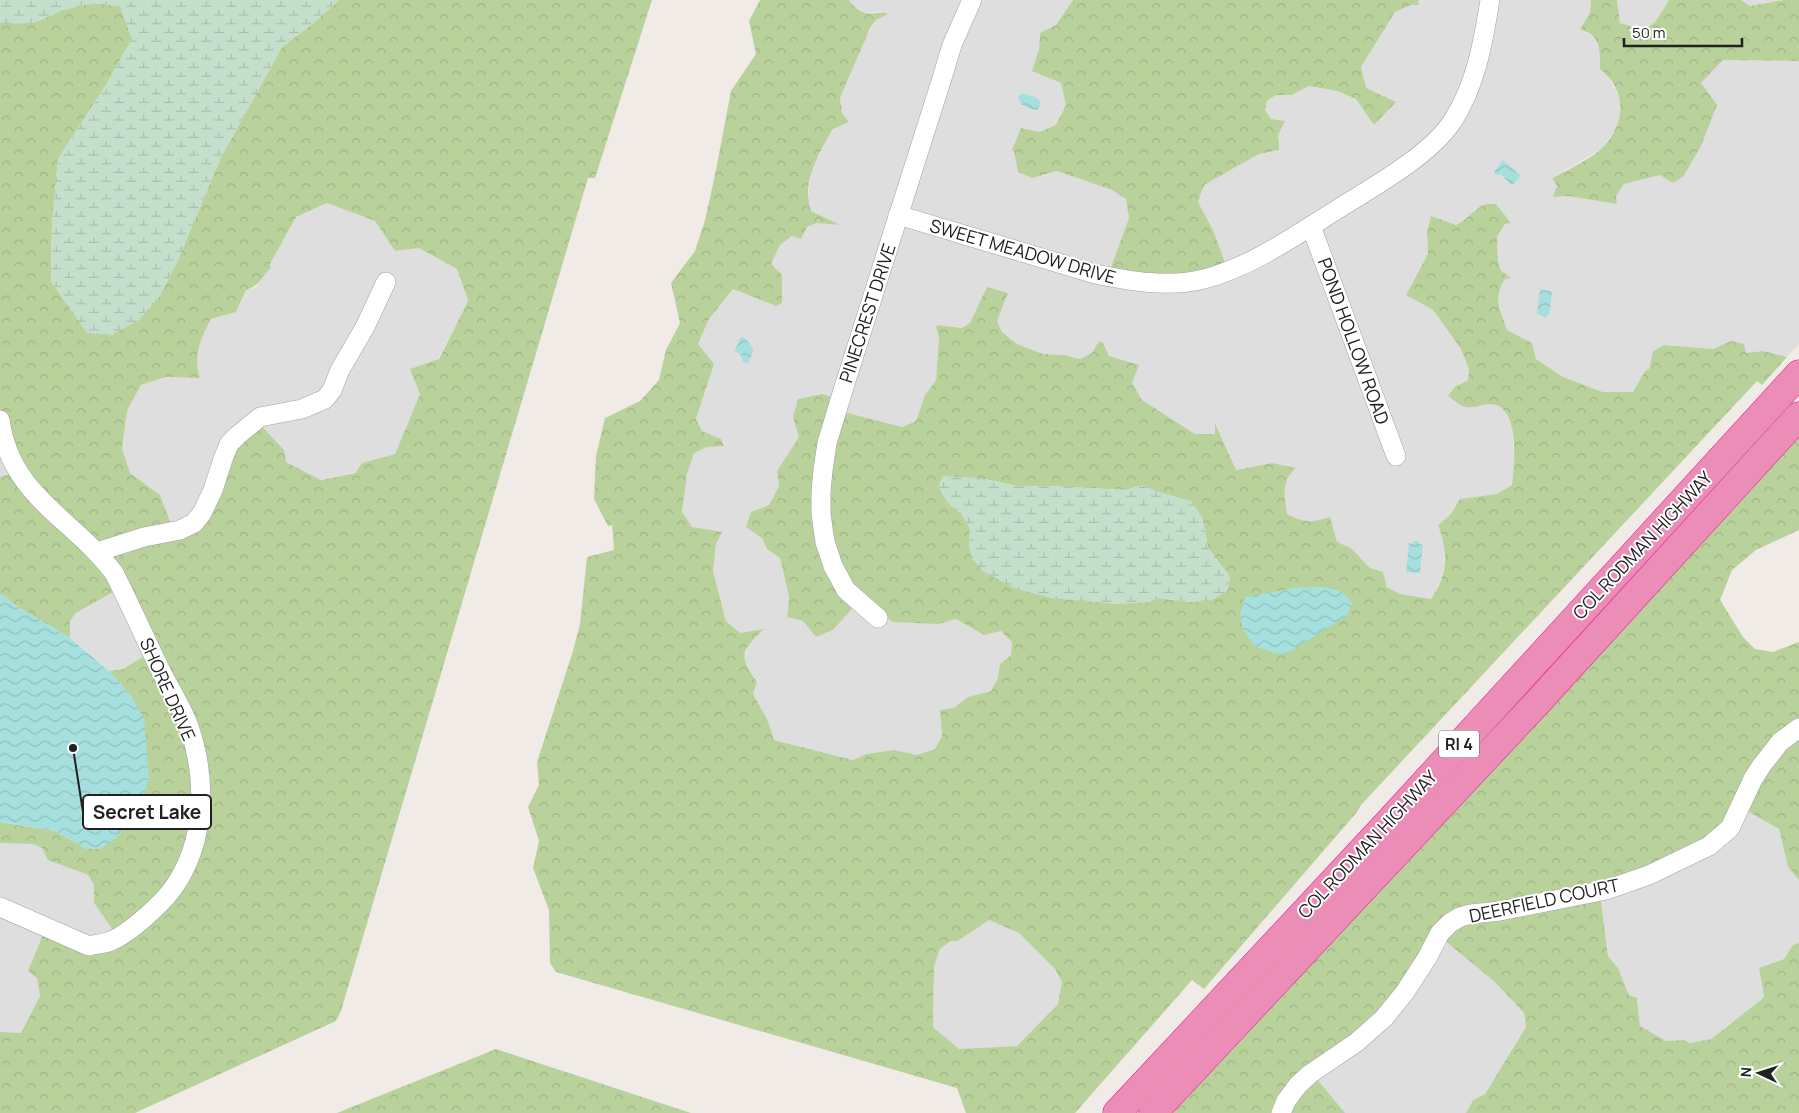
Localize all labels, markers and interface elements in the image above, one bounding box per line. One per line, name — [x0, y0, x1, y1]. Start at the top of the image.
scale bar — [1624, 15, 1742, 47]
text: 50 m — [1632, 22, 1666, 43]
street label: SWEET MEADOW DRIVE — [927, 213, 1119, 289]
street label: PINECREST DRIVE — [833, 240, 901, 386]
street label: POND HOLLOW ROAD — [1313, 254, 1395, 428]
street label: COL RODMAN HIGHWAY — [1567, 465, 1718, 624]
street label: SHORE DRIVE — [135, 634, 201, 744]
road number: RI 4 — [1439, 731, 1479, 758]
street label: COL RODMAN HIGHWAY — [1292, 764, 1443, 923]
callout: Secret Lake — [83, 795, 211, 829]
text: Secret Lake — [93, 799, 201, 825]
street label: DEERFIELD COURT — [1467, 872, 1622, 928]
north arrow — [1734, 1048, 1784, 1098]
text: N — [1736, 1066, 1755, 1078]

